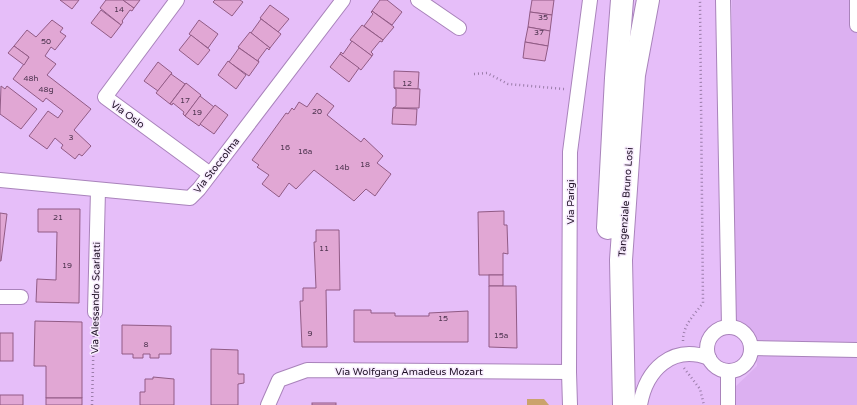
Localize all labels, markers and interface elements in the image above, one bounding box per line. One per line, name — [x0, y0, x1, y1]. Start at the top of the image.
house number: 14 — [114, 5, 124, 14]
house number: 35 — [538, 13, 548, 22]
house number: 37 — [534, 28, 544, 37]
house number: 50 — [41, 37, 51, 46]
house number: 48h — [24, 74, 39, 83]
house number: 12 — [402, 79, 412, 88]
house number: 48g — [38, 85, 54, 94]
house number: 17 — [180, 96, 190, 105]
street label: Via Oslo — [108, 98, 147, 131]
house number: 20 — [312, 107, 322, 116]
house number: 19 — [192, 108, 202, 117]
house number: 3 — [68, 133, 74, 142]
street label: Via Stoccolma — [191, 135, 242, 196]
house number: 16 — [280, 143, 290, 152]
house number: 16a — [298, 147, 312, 156]
street label: Tangenziale Bruno Losi — [616, 147, 636, 257]
house number: 18 — [360, 160, 370, 169]
house number: 14b — [334, 163, 350, 172]
street label: Via Parigi — [565, 180, 577, 224]
house number: 21 — [53, 213, 63, 222]
street label: Via Alessandro Scarlatti — [89, 242, 103, 354]
house number: 11 — [319, 244, 329, 253]
house number: 19 — [62, 261, 72, 270]
house number: 15 — [438, 314, 448, 323]
house number: 9 — [307, 329, 313, 338]
house number: 15a — [494, 331, 508, 340]
house number: 8 — [143, 340, 149, 349]
street label: Via Wolfgang Amadeus Mozart — [335, 366, 483, 378]

